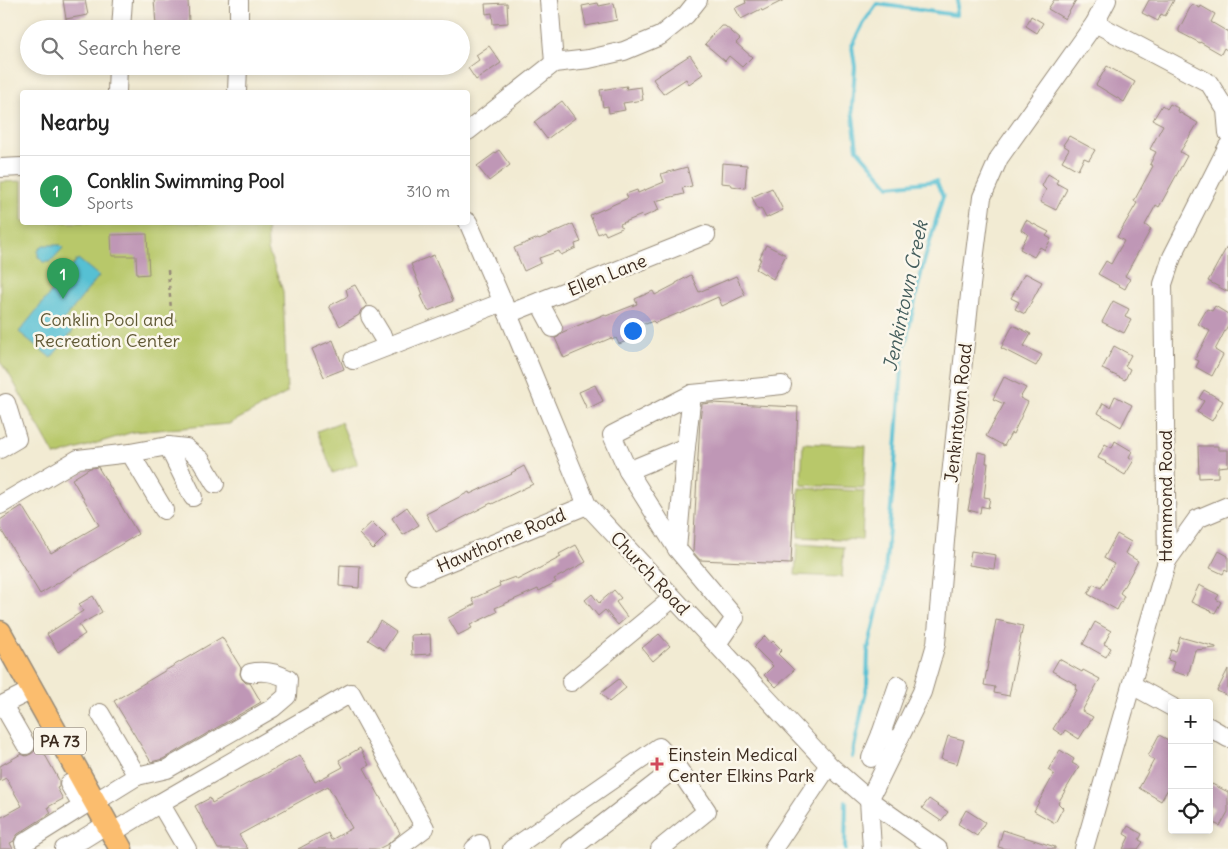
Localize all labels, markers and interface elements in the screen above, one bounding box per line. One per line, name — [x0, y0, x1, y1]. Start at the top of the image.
search box — [20, 20, 470, 75]
icon: search — [38, 34, 66, 62]
text: Search here — [78, 36, 181, 60]
text: Nearby — [40, 109, 110, 136]
text: Conklin Swimming Pool — [87, 169, 285, 193]
text: 1 — [53, 181, 59, 201]
text: 310 m — [406, 181, 450, 201]
text: Sports — [87, 193, 133, 213]
water label: Jenkintown Creek — [877, 217, 933, 373]
street label: Ellen Lane — [564, 249, 650, 301]
pin: 1 — [47, 258, 79, 299]
park label: Conklin Pool and Recreation Center — [34, 308, 181, 352]
your location — [620, 318, 646, 344]
street label: Jenkintown Road — [939, 342, 977, 484]
street label: Hammond Road — [1154, 429, 1177, 562]
street label: Hawthorne Road — [433, 502, 569, 578]
street label: Church Road — [605, 526, 695, 620]
map controls — [1168, 699, 1213, 834]
button: + — [1168, 699, 1213, 744]
road number: PA 73 — [34, 728, 86, 754]
place label: Einstein Medical Center Elkins Park — [668, 743, 814, 787]
button: − — [1168, 744, 1213, 789]
marker: Einstein Medical Center Elkins Park — [650, 757, 664, 771]
button: locate — [1168, 789, 1213, 834]

